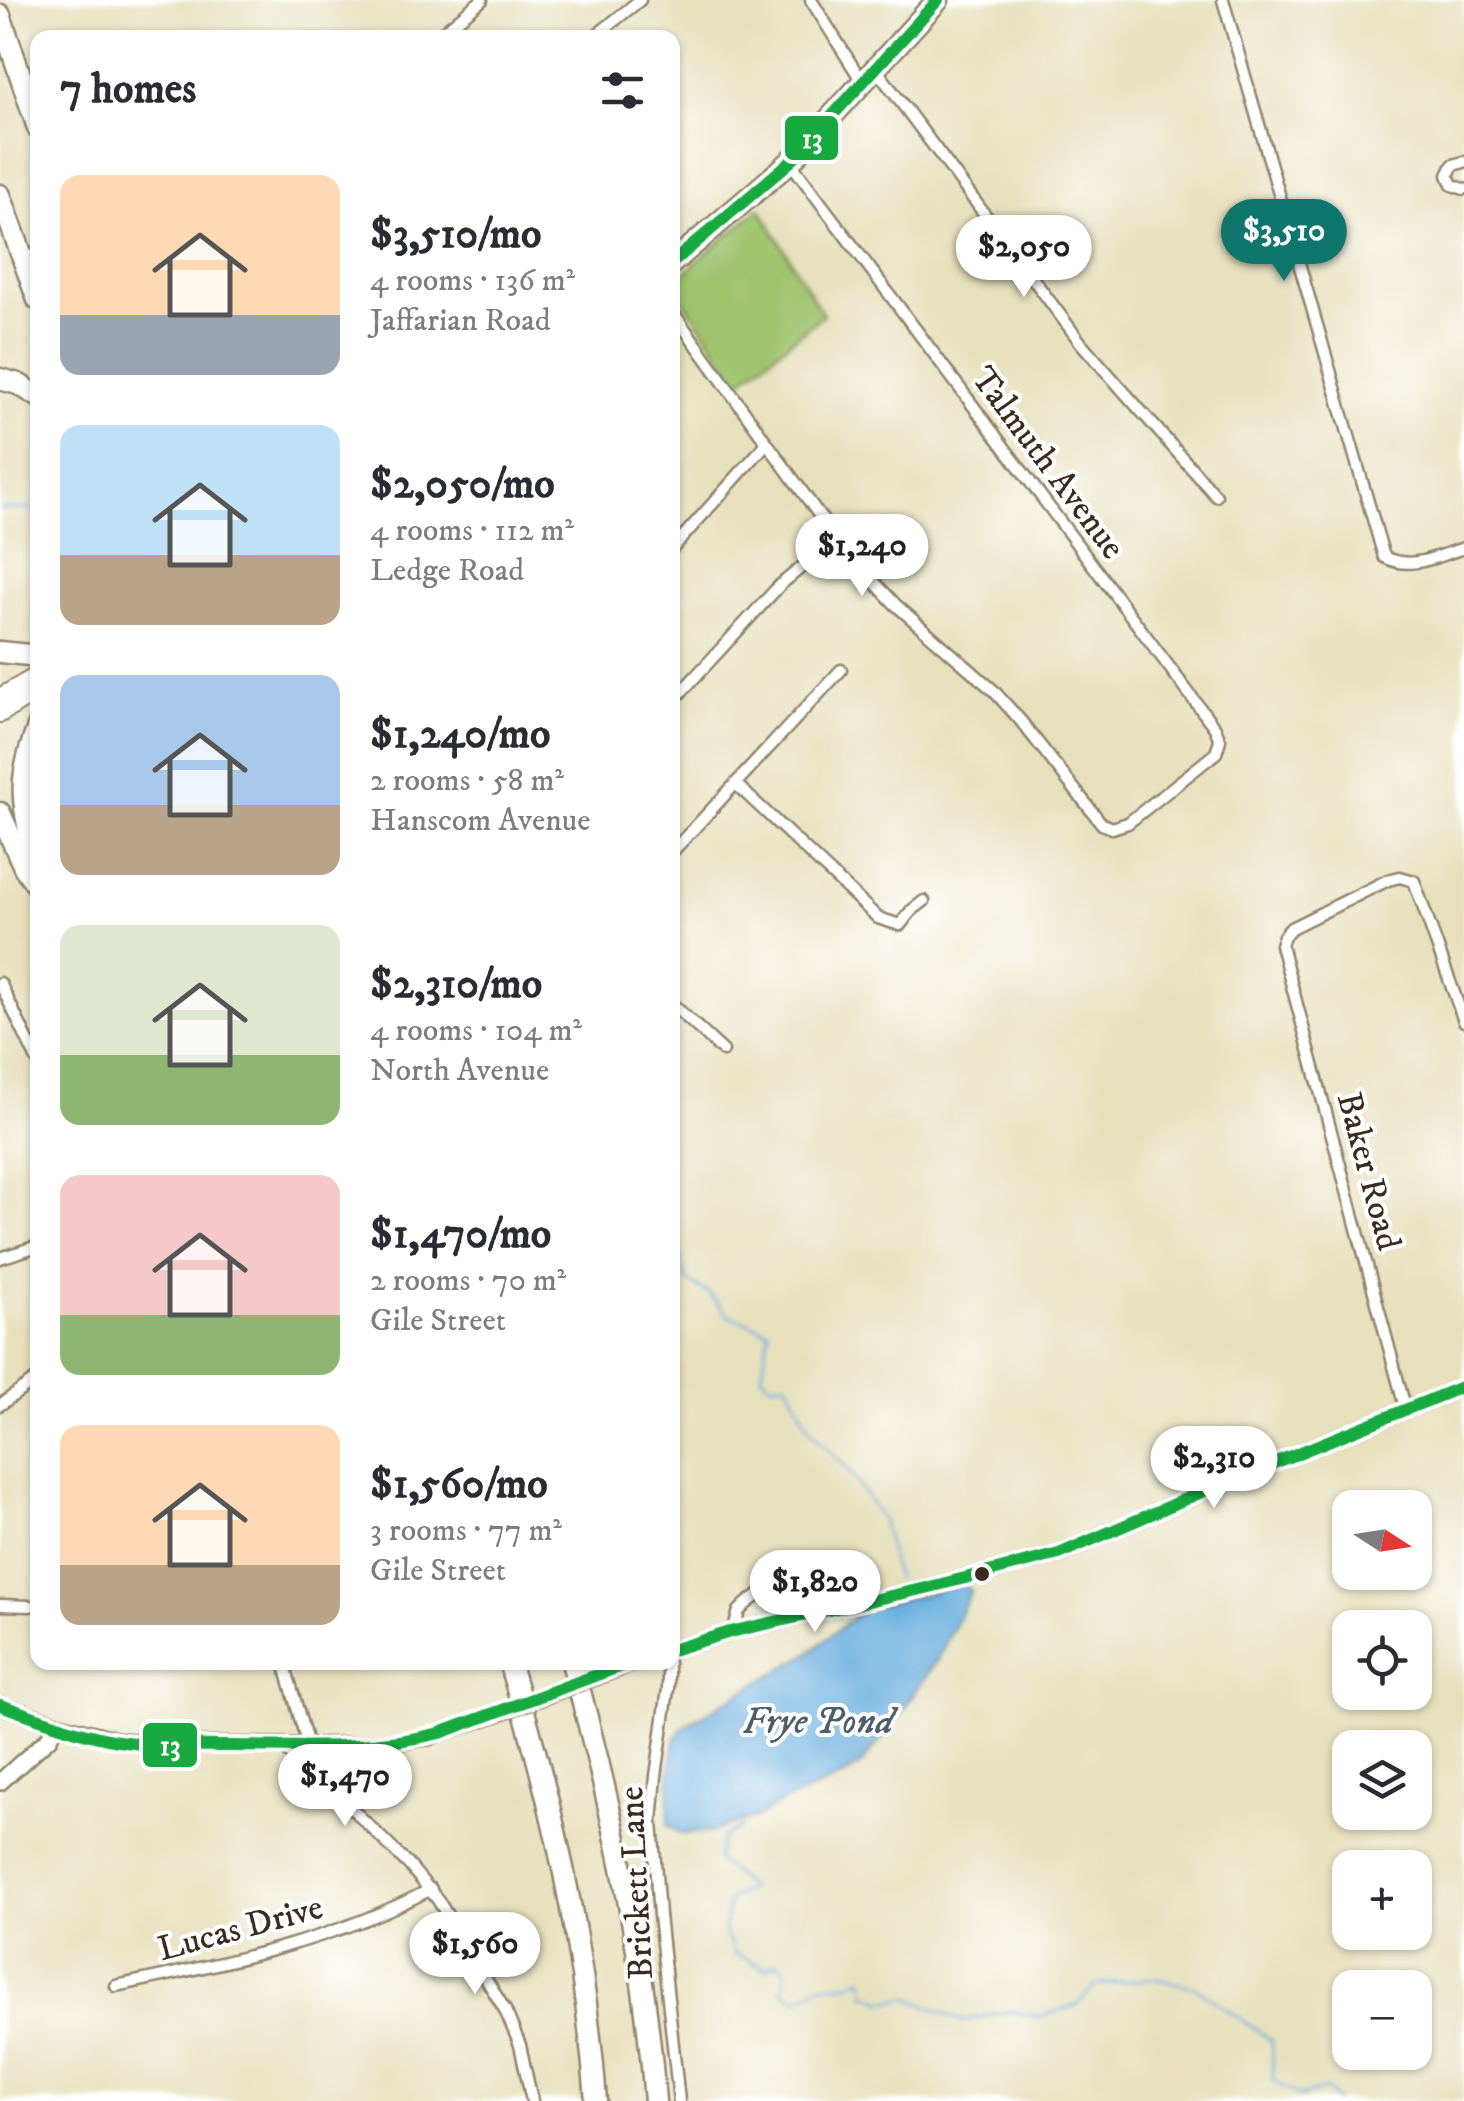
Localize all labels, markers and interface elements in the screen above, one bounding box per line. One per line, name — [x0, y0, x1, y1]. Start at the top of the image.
icon: filters — [595, 63, 650, 118]
text: 7 homes — [60, 64, 196, 116]
line badge: 13 — [783, 114, 840, 162]
text: 13 — [802, 122, 822, 157]
pin: $3,510 — [1203, 199, 1365, 284]
text: $3,510/mo — [370, 209, 541, 261]
text: $3,510 — [1243, 211, 1325, 251]
icon: home — [140, 215, 260, 335]
pin: $2,050 — [943, 215, 1105, 300]
text: $2,050 — [978, 227, 1070, 267]
text: 4 rooms · 136 m² — [370, 261, 575, 301]
text: Jaffarian Road — [370, 301, 551, 341]
street label: Talmuth Avenue — [961, 358, 1134, 568]
text: $2,050/mo — [370, 459, 555, 511]
icon: home — [140, 465, 260, 585]
text: 4 rooms · 112 m² — [370, 511, 574, 551]
pin: $1,240 — [781, 514, 943, 599]
text: $1,240 — [817, 526, 907, 566]
text: Ledge Road — [370, 551, 524, 591]
text: $1,240/mo — [370, 709, 550, 761]
icon: home — [140, 715, 260, 835]
text: 2 rooms · 58 m² — [370, 761, 564, 801]
text: Hanscom Avenue — [370, 801, 590, 841]
text: $2,310/mo — [370, 959, 542, 1011]
icon: home — [140, 965, 260, 1085]
text: 4 rooms · 104 m² — [370, 1011, 582, 1051]
text: North Avenue — [370, 1051, 549, 1091]
street label: Baker Road — [1326, 1088, 1410, 1256]
text: $1,470/mo — [370, 1209, 551, 1261]
icon: home — [140, 1215, 260, 1335]
text: 2 rooms · 70 m² — [370, 1261, 566, 1301]
text: Gile Street — [370, 1301, 506, 1341]
pin: $2,310 — [1133, 1426, 1295, 1511]
text: $2,310 — [1173, 1438, 1255, 1478]
text: $1,560/mo — [370, 1459, 548, 1511]
icon: home — [140, 1465, 260, 1585]
north arrow — [1332, 1490, 1432, 1590]
map controls — [1332, 1490, 1432, 2070]
text: 3 rooms · 77 m² — [370, 1511, 562, 1551]
pin: $1,820 — [734, 1550, 896, 1635]
text: Gile Street — [370, 1551, 506, 1591]
text: $1,820 — [772, 1562, 858, 1602]
unlabelled marker — [972, 1564, 992, 1584]
button: locate — [1332, 1610, 1432, 1710]
water label: Frye Pond — [742, 1698, 899, 1746]
line badge: 13 — [141, 1721, 199, 1769]
text: 13 — [160, 1729, 180, 1764]
button: layers — [1332, 1730, 1432, 1830]
pin: $1,470 — [264, 1744, 426, 1829]
text: $1,470 — [300, 1756, 390, 1796]
street label: Brickett Lane — [610, 1785, 664, 1981]
button: + — [1332, 1850, 1432, 1950]
street label: Lucas Drive — [153, 1886, 328, 1972]
pin: $1,560 — [394, 1912, 556, 1997]
text: $1,560 — [431, 1924, 519, 1964]
button: − — [1332, 1970, 1432, 2070]

